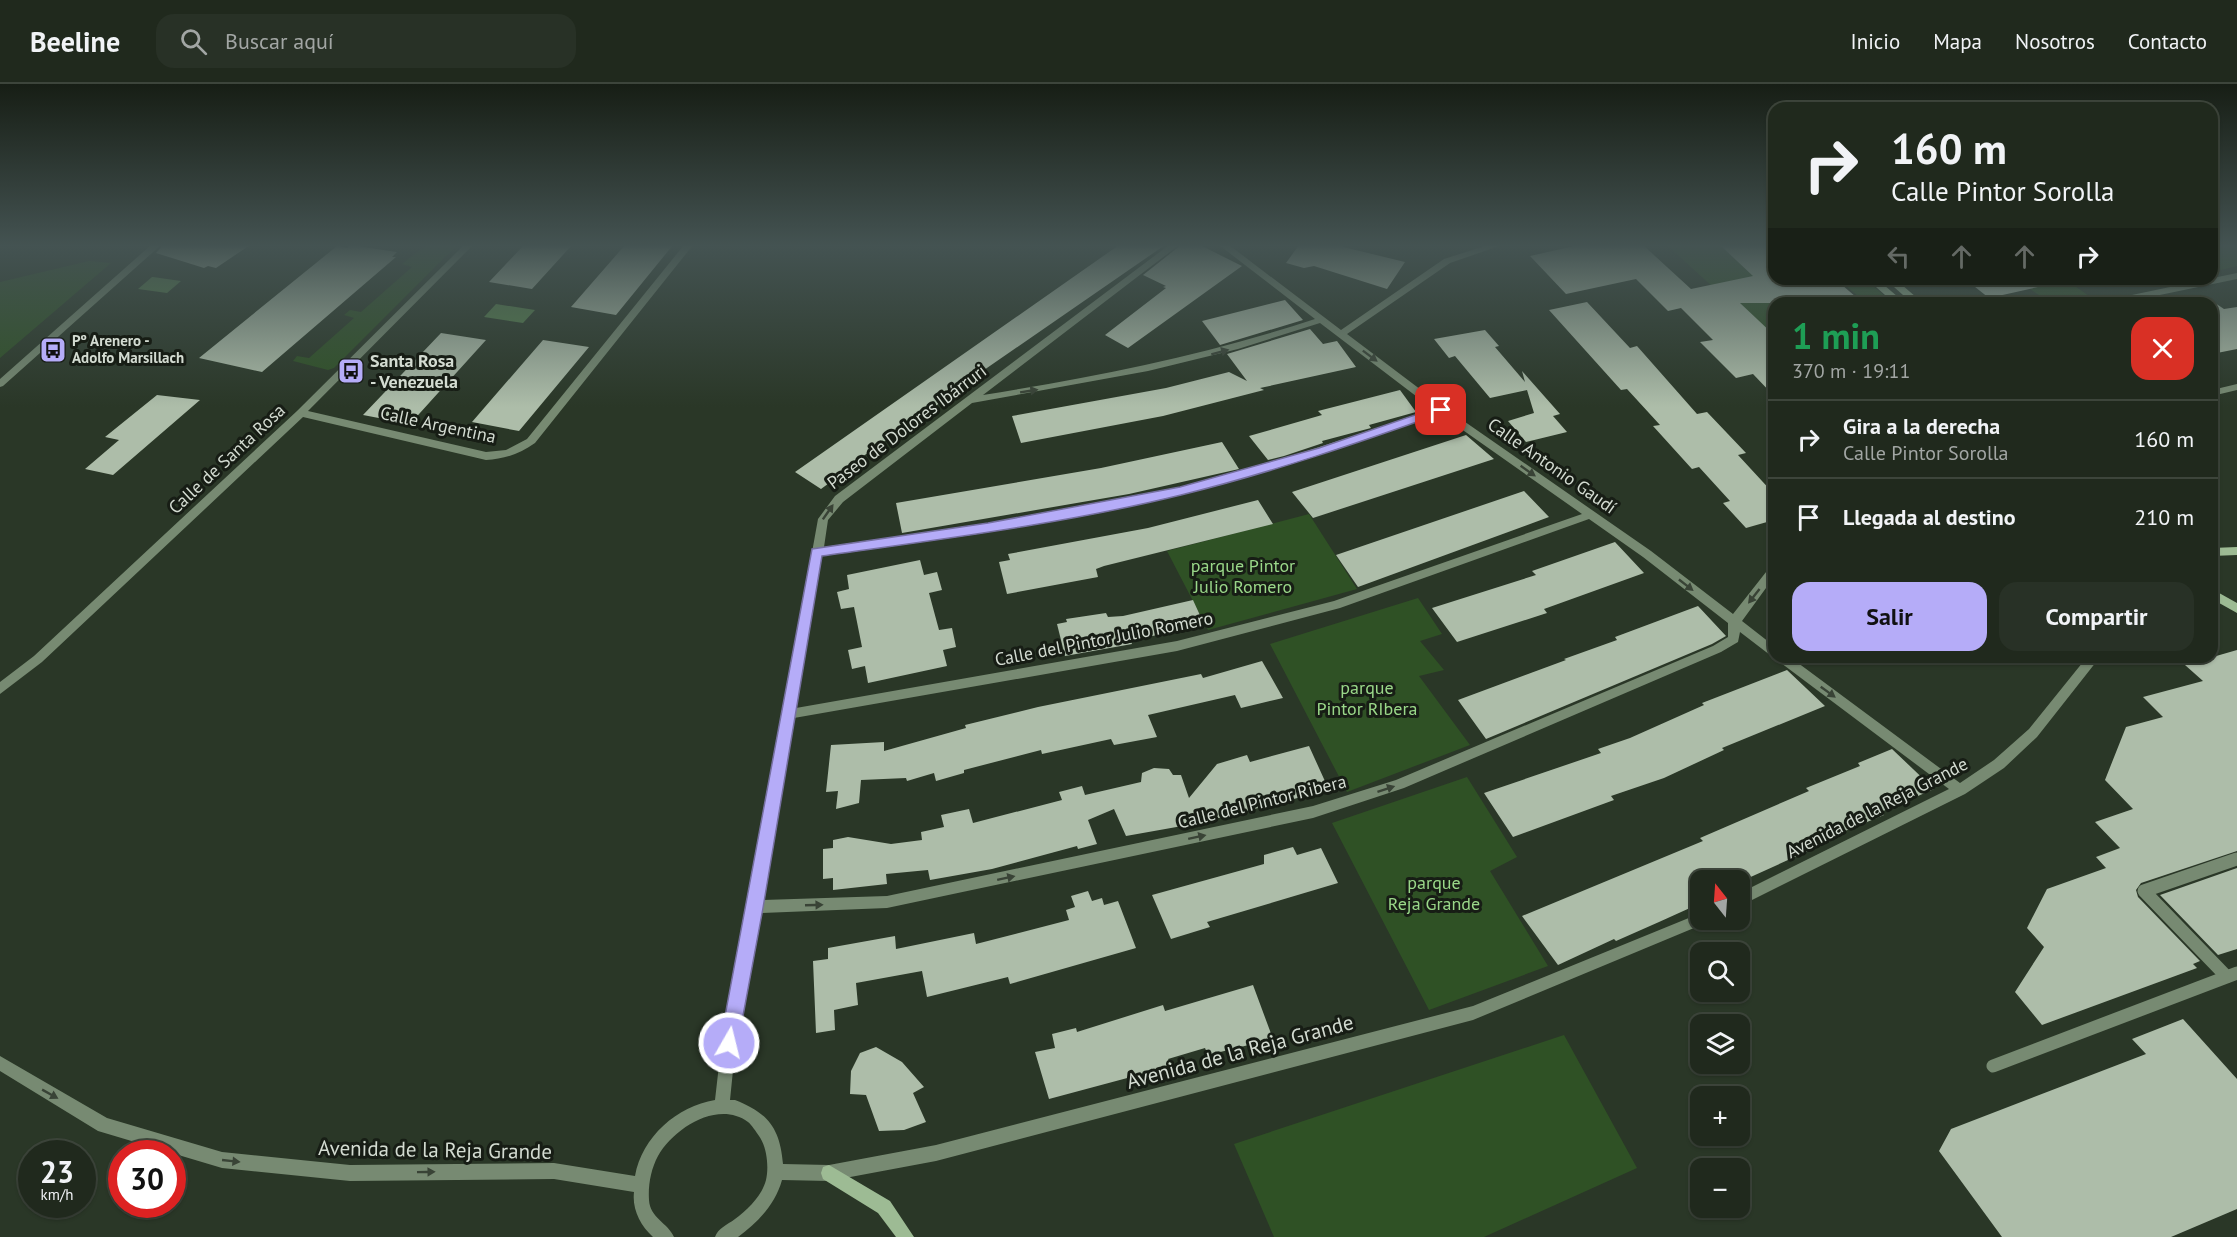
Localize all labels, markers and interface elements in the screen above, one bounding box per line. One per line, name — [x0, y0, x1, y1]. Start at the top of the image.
search box — [156, 14, 576, 68]
text: Beeline — [30, 23, 120, 60]
icon: search — [177, 25, 210, 58]
text: Buscar aquí — [225, 27, 334, 55]
text: Inicio — [1851, 28, 1900, 55]
text: Mapa — [1933, 28, 1982, 55]
text: Nosotros — [2015, 28, 2095, 55]
text: Contacto — [2128, 28, 2207, 55]
text: 160 m — [1891, 121, 2007, 176]
icon: right — [1792, 126, 1870, 204]
text: Calle Pintor Sorolla — [1891, 174, 2114, 208]
icon: left — [1882, 240, 1915, 273]
icon: ahead — [1945, 240, 1978, 273]
icon: ahead — [2008, 240, 2041, 273]
icon: right — [2071, 240, 2104, 273]
text: 1 min — [1792, 312, 1880, 359]
button: close — [2131, 317, 2194, 380]
place label: Pº Arenero - Adolfo Marsillach — [72, 331, 184, 367]
bus stop icon: Pº Arenero - Adolfo Marsillach — [38, 335, 68, 365]
one-way arrow — [1211, 346, 1229, 356]
place label: Santa Rosa - Venezuela — [370, 349, 458, 393]
one-way arrow — [1363, 350, 1378, 362]
bus stop icon: Santa Rosa - Venezuela — [336, 356, 366, 386]
text: 370 m · 19:11 — [1792, 358, 1910, 384]
street label: Paseo de Dolores Ibárruri — [822, 359, 991, 494]
pin — [1415, 384, 1466, 435]
one-way arrow — [1020, 386, 1039, 395]
icon: arrive — [1424, 393, 1457, 426]
street label: Calle de Santa Rosa — [164, 399, 290, 519]
street label: Calle Argentina — [378, 401, 498, 448]
text: Gira a la derecha — [1843, 412, 2000, 440]
street label: Calle Antonio Gaudí — [1483, 413, 1621, 519]
icon: right — [1792, 423, 1825, 456]
text: 160 m — [2134, 425, 2194, 453]
text: Calle Pintor Sorolla — [1843, 440, 2009, 466]
one-way arrow — [1519, 465, 1535, 477]
icon: arrive — [1792, 501, 1825, 534]
text: Llegada al destino — [1843, 503, 2016, 531]
text: 210 m — [2134, 503, 2194, 531]
one-way arrow — [822, 505, 834, 521]
park label: parque Pintor Julio Romero — [1191, 554, 1295, 598]
one-way arrow — [1679, 578, 1694, 590]
button: Salir — [1792, 582, 1987, 651]
button: Compartir — [1999, 582, 2194, 651]
one-way arrow — [1749, 589, 1761, 604]
street label: Calle del Pintor Julio Romero — [993, 606, 1215, 671]
park label: parque Pintor RIbera — [1316, 676, 1418, 720]
one-way arrow — [1820, 686, 1836, 698]
street label: Avenida de la Reja Grande — [1782, 752, 1971, 863]
street label: Calle del Pintor Ribera — [1175, 769, 1349, 834]
one-way arrow — [1377, 784, 1395, 793]
one-way arrow — [1188, 832, 1207, 841]
north arrow — [1690, 870, 1750, 930]
map controls — [1690, 870, 1750, 1218]
park label: parque Reja Grande — [1388, 871, 1480, 915]
one-way arrow — [997, 873, 1016, 883]
one-way arrow — [804, 900, 823, 910]
button: search — [1690, 942, 1750, 1002]
street label: Avenida de la Reja Grande — [1123, 1008, 1356, 1095]
position arrow — [697, 1011, 761, 1075]
button: layers — [1690, 1014, 1750, 1074]
button: + — [1690, 1086, 1750, 1146]
one-way arrow — [41, 1089, 58, 1099]
street label: Avenida de la Reja Grande — [318, 1134, 552, 1165]
speed limit sign: 30 — [108, 1140, 186, 1218]
text: 23 — [40, 1152, 74, 1191]
one-way arrow — [222, 1156, 241, 1166]
button: − — [1690, 1158, 1750, 1218]
one-way arrow — [416, 1167, 435, 1177]
text: km/h — [41, 1185, 73, 1204]

